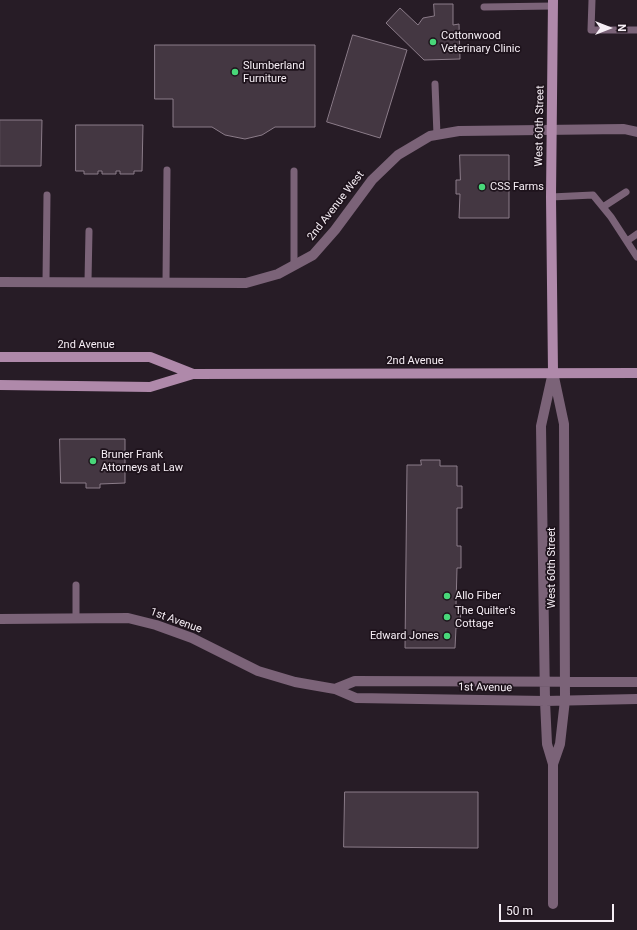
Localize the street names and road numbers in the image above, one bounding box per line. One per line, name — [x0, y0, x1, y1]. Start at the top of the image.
street label: West 60th Street — [533, 85, 547, 167]
street label: 2nd Avenue West — [305, 169, 367, 243]
street label: 2nd Avenue — [57, 338, 115, 352]
street label: 2nd Avenue — [386, 354, 444, 368]
street label: West 60th Street — [545, 527, 559, 609]
street label: 1st Avenue — [148, 606, 204, 636]
street label: 1st Avenue — [458, 681, 512, 695]

